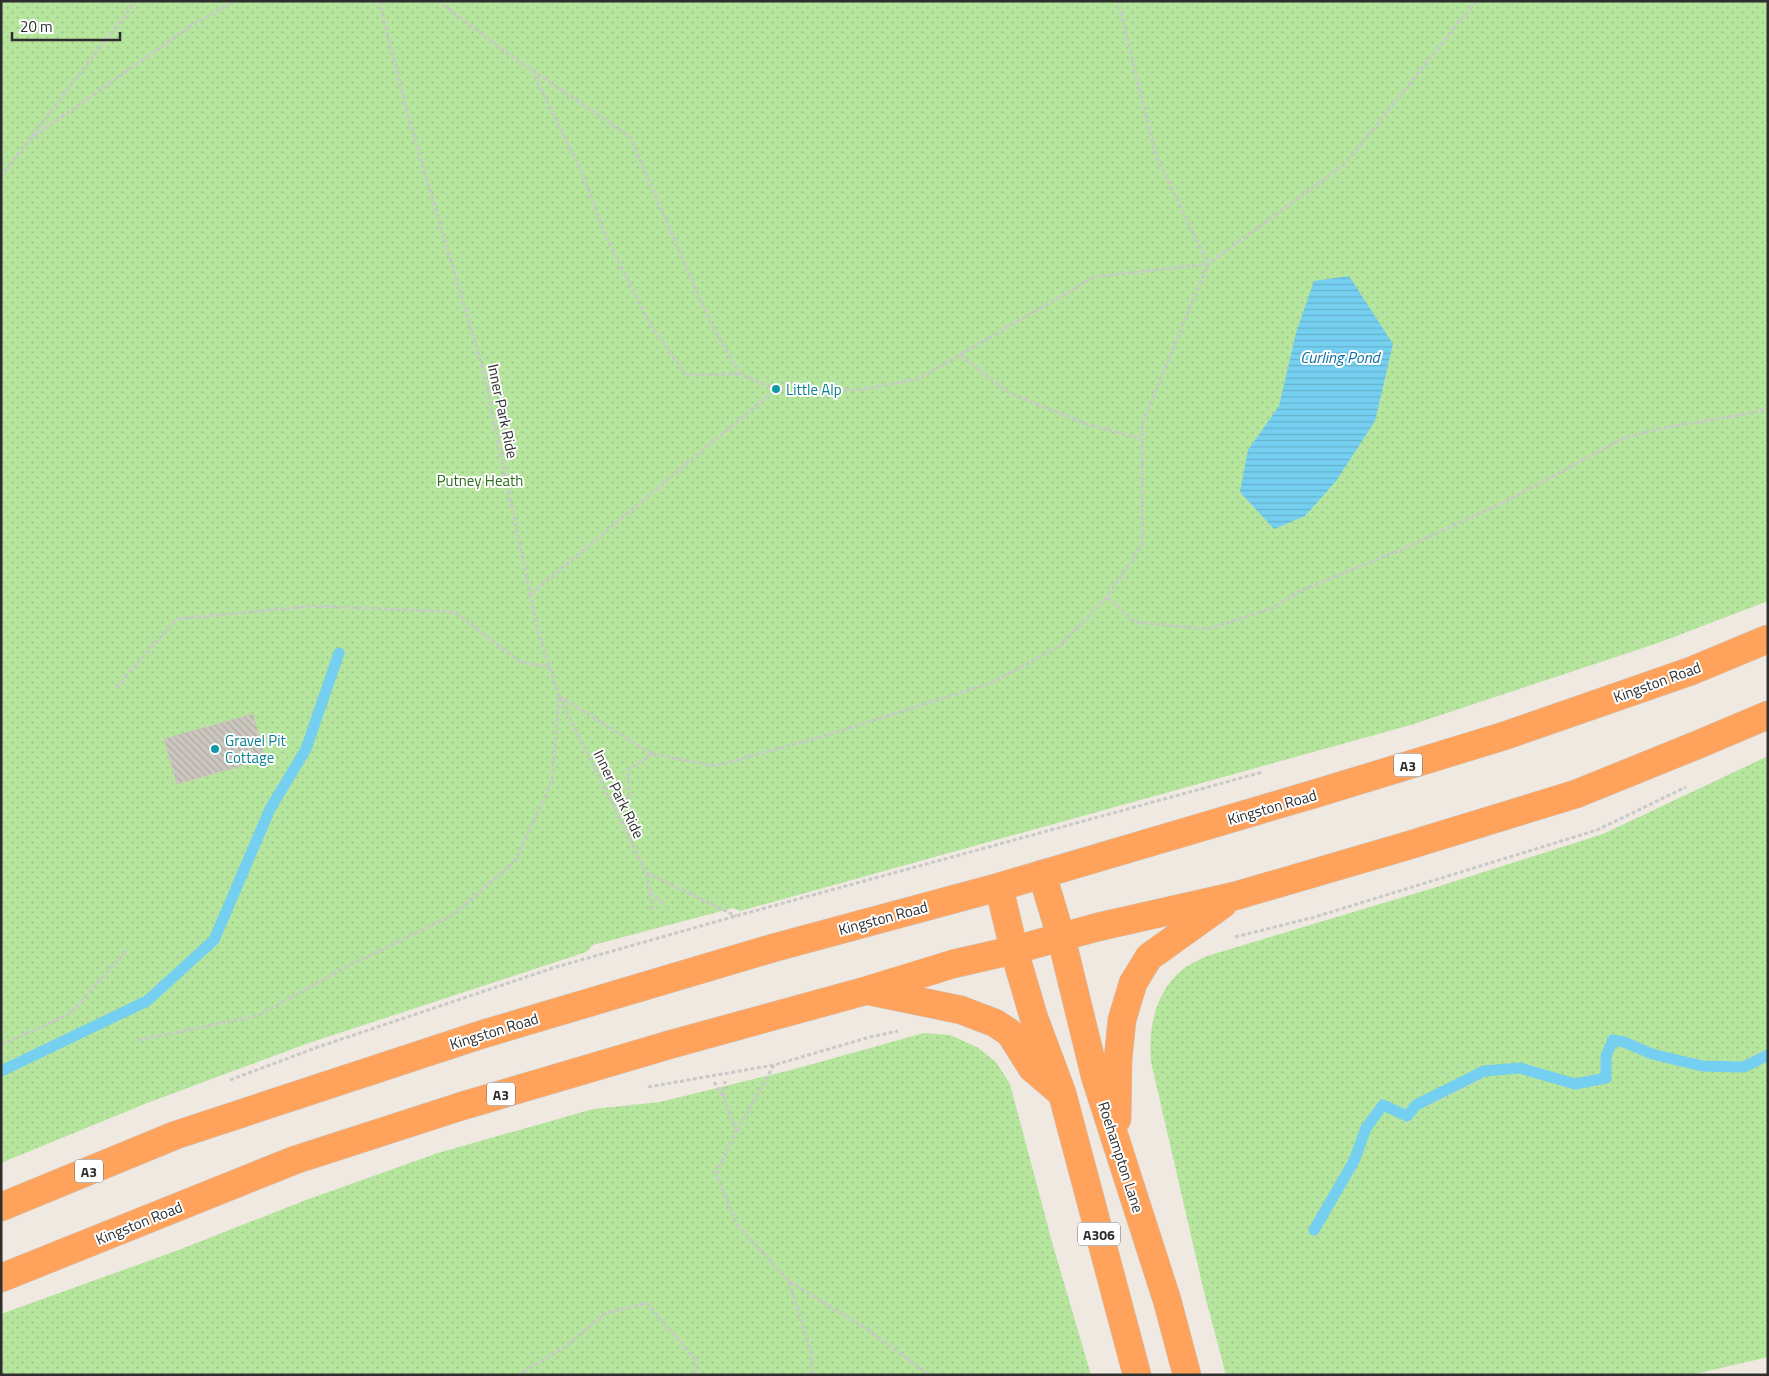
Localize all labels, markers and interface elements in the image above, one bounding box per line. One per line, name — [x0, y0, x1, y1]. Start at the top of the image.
scale bar — [12, 10, 120, 42]
text: 20 m — [20, 15, 53, 38]
water label: Curling Pond — [1300, 345, 1382, 369]
street label: Inner Park Ride — [482, 362, 524, 460]
place label: Little Alp — [786, 378, 842, 401]
marker: Little Alp — [770, 383, 782, 395]
park label: Putney Heath — [437, 469, 523, 492]
street label: Kingston Road — [1610, 656, 1704, 708]
place label: Gravel Pit Cottage — [225, 729, 286, 769]
marker: Gravel Pit Cottage — [209, 743, 221, 755]
street label: Inner Park Ride — [588, 746, 650, 842]
road number: A3 — [1394, 754, 1422, 776]
street label: Kingston Road — [1225, 783, 1319, 831]
street label: Kingston Road — [836, 895, 930, 941]
street label: Kingston Road — [447, 1007, 541, 1055]
road number: A3 — [487, 1082, 515, 1106]
street label: Roehampton Lane — [1092, 1099, 1150, 1215]
road number: A3 — [75, 1160, 103, 1182]
street label: Kingston Road — [92, 1195, 186, 1251]
road number: A306 — [1078, 1222, 1120, 1246]

